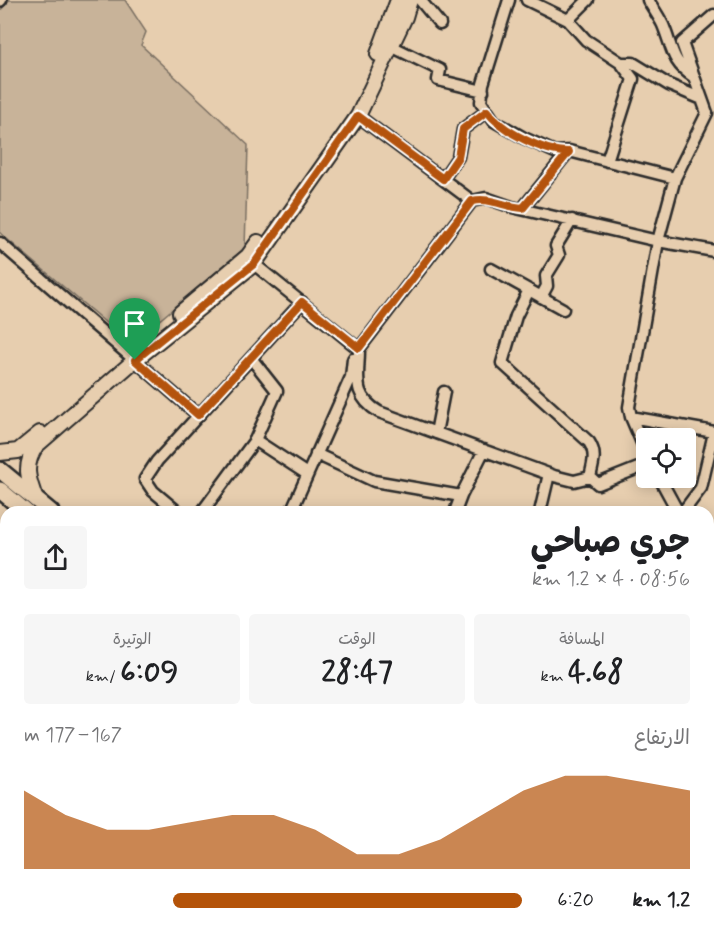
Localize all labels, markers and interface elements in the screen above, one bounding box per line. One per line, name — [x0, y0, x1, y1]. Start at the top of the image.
pin — [109, 298, 160, 360]
icon: arrive — [118, 307, 151, 340]
map controls — [636, 428, 696, 488]
button: locate — [636, 428, 696, 488]
text: جري صباحي — [530, 521, 690, 565]
button: share — [24, 526, 87, 589]
text: 08:56 · 4 × 1.2 km — [532, 566, 690, 593]
text: الوتيرة — [113, 629, 151, 650]
text: الوقت — [338, 629, 376, 650]
text: المسافة — [559, 629, 605, 650]
text: 6:09 — [120, 653, 178, 692]
text: 28:47 — [321, 653, 393, 692]
text: 4.68 — [568, 653, 624, 692]
text: /km — [86, 666, 120, 687]
text: km — [540, 666, 568, 687]
text: 167–177 m — [24, 722, 122, 749]
text: الارتفاع — [634, 725, 690, 752]
text: 6:20 — [557, 887, 594, 914]
text: 1.2 km — [633, 887, 690, 914]

